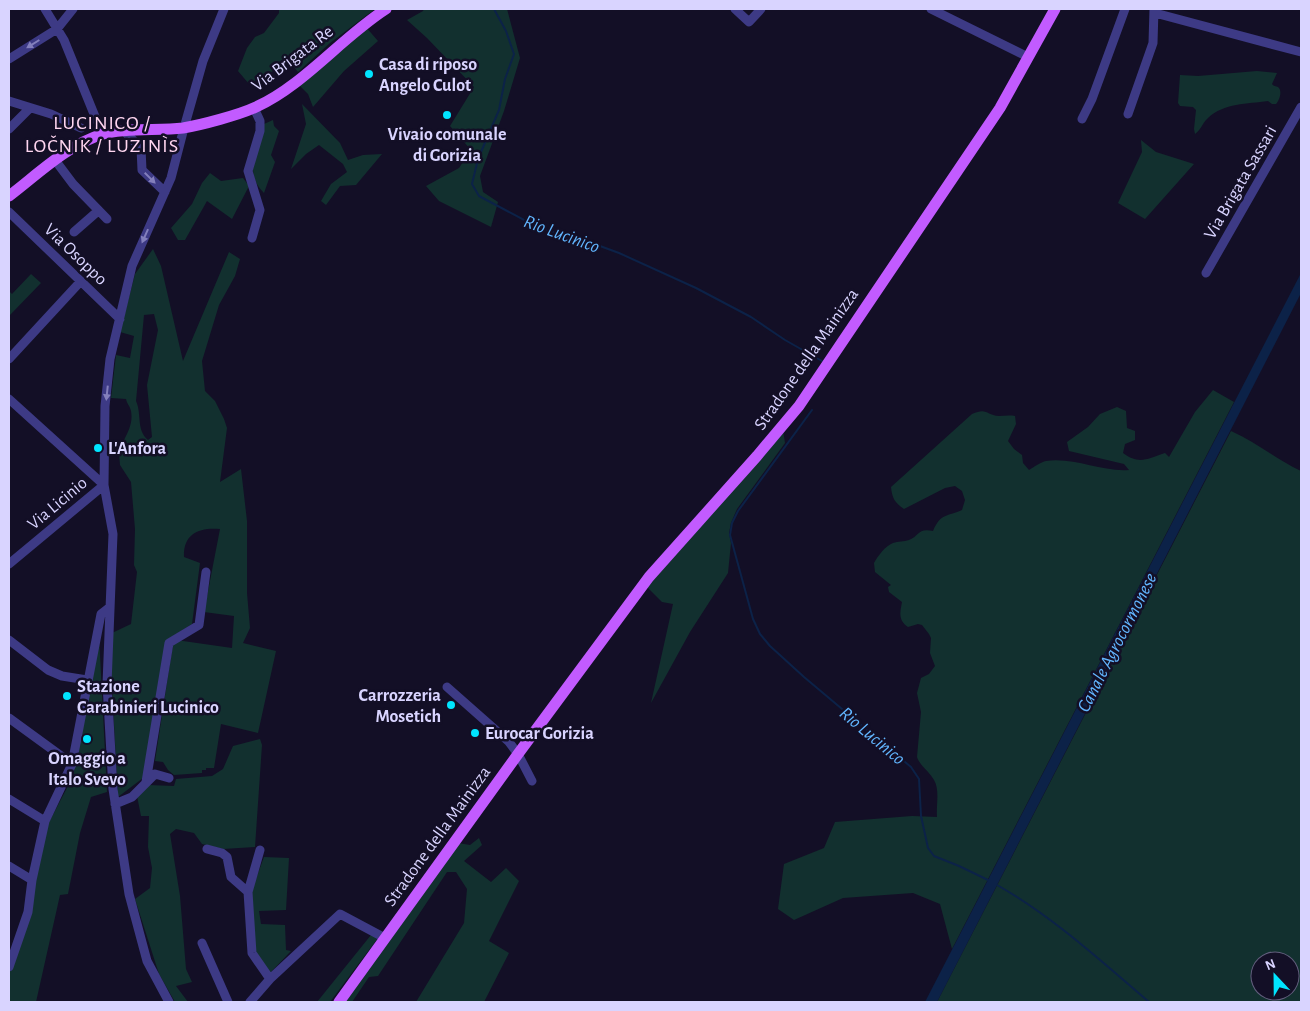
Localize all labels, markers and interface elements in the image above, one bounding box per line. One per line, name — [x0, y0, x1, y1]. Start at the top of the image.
street label: Via Brigata Re — [248, 22, 337, 95]
one-way arrow — [26, 39, 40, 49]
place label: Casa di riposo Angelo Culot — [379, 56, 477, 95]
marker: Casa di riposo Angelo Culot — [363, 68, 375, 80]
marker: Vivaio comunale di Gorizia — [441, 109, 453, 121]
district label: LUCINICO / LOČNIK / LUZINÌS — [25, 113, 179, 156]
street label: Via Brigata Sassari — [1201, 123, 1281, 242]
place label: Vivaio comunale di Gorizia — [388, 126, 506, 165]
one-way arrow — [143, 172, 155, 184]
water label: Rio Lucinico — [521, 212, 602, 257]
street label: Via Osoppo — [40, 220, 110, 289]
one-way arrow — [140, 229, 148, 243]
street label: Stradone della Mainizza — [751, 286, 862, 434]
one-way arrow — [103, 386, 111, 402]
place label: L'Anfora — [108, 440, 167, 458]
marker: L'Anfora — [92, 442, 104, 454]
street label: Via Licinio — [25, 474, 91, 534]
water label: Canale Agrocormonese — [1074, 570, 1161, 715]
place label: Stazione Carabinieri Lucinico — [77, 678, 219, 717]
place label: Carrozzeria Mosetich — [359, 687, 441, 726]
marker: Stazione Carabinieri Lucinico — [61, 690, 73, 702]
marker: Carrozzeria Mosetich — [445, 699, 457, 711]
water label: Rio Lucinico — [836, 703, 909, 769]
place label: Eurocar Gorizia — [485, 725, 594, 743]
marker: Eurocar Gorizia — [469, 727, 481, 739]
marker: Omaggio a Italo Svevo — [81, 733, 93, 745]
place label: Omaggio a Italo Svevo — [48, 750, 126, 789]
street label: Stradone della Mainizza — [381, 763, 494, 910]
north arrow — [1250, 951, 1300, 1001]
text: N — [1263, 957, 1278, 973]

